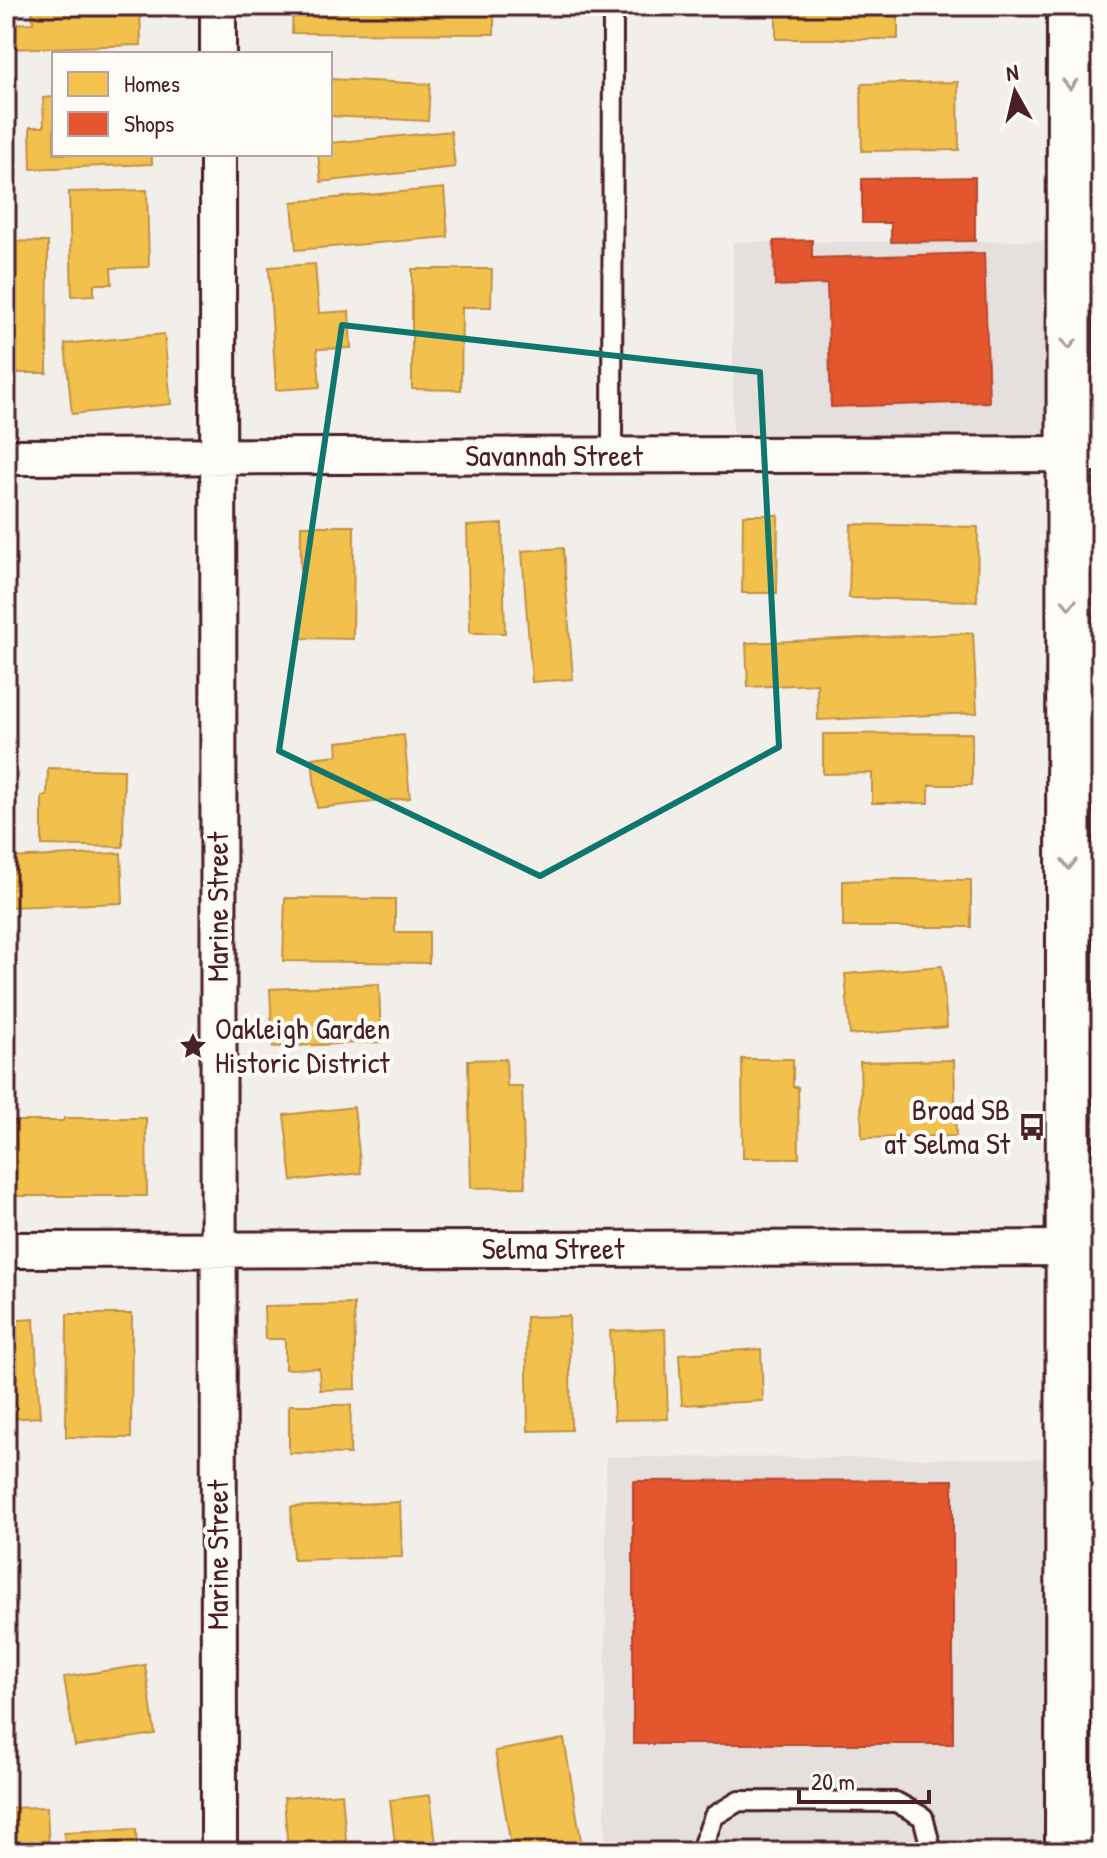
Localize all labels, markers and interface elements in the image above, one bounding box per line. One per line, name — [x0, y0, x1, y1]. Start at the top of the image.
legend — [52, 52, 332, 156]
north arrow — [975, 52, 1055, 132]
text: N — [1004, 56, 1020, 88]
text: Homes — [124, 67, 180, 99]
one-way arrow — [1061, 78, 1079, 91]
text: Shops — [124, 107, 174, 139]
one-way arrow — [1060, 338, 1078, 351]
street label: Savannah Street — [465, 435, 643, 475]
one-way arrow — [1060, 598, 1078, 611]
street label: Marine Street — [197, 831, 237, 982]
one-way arrow — [1060, 858, 1078, 871]
place label: Oakleigh Garden Historic District — [215, 1008, 390, 1082]
place icon: Oakleigh Garden Historic District — [178, 1031, 208, 1061]
place label: Broad SB at Selma St — [884, 1089, 1011, 1163]
bus stop icon: Broad SB at Selma St — [1017, 1112, 1047, 1142]
street label: Selma Street — [482, 1228, 625, 1268]
street label: Marine Street — [197, 1479, 237, 1630]
scale bar — [799, 1754, 929, 1804]
text: 20 m — [811, 1765, 855, 1797]

